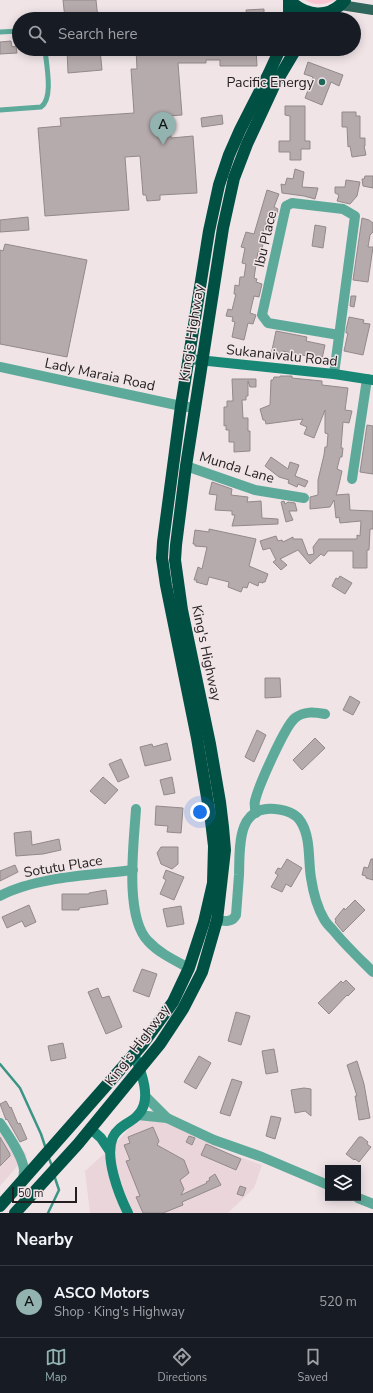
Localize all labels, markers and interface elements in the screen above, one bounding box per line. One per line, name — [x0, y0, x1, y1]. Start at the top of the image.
search box — [12, 12, 361, 56]
icon: search — [26, 23, 48, 45]
text: Search here — [58, 24, 138, 44]
place label: Pacific Energy — [227, 73, 315, 92]
marker: Pacific Energy — [317, 77, 327, 87]
pin: A — [150, 112, 176, 145]
street label: Ibu Place — [250, 209, 281, 269]
street label: King's Highway — [174, 283, 209, 383]
street label: Sukanaivalu Road — [225, 340, 339, 371]
street label: Lady Maraia Road — [43, 353, 157, 395]
street label: Munda Lane — [197, 447, 277, 488]
street label: King's Highway — [187, 603, 226, 704]
your location — [190, 802, 210, 822]
street label: Sotutu Place — [22, 851, 104, 882]
street label: King's Highway — [100, 1000, 175, 1090]
map controls — [325, 1165, 361, 1201]
button: layers — [325, 1165, 361, 1201]
scale bar — [12, 1185, 77, 1204]
text: 50 m — [18, 1186, 43, 1201]
text: Nearby — [16, 1228, 73, 1251]
text: ASCO Motors — [54, 1283, 149, 1303]
text: A — [24, 1293, 34, 1311]
text: 520 m — [319, 1293, 357, 1311]
text: Shop · King's Highway — [54, 1303, 185, 1321]
tab: Map — [45, 1346, 67, 1385]
tab: Directions — [157, 1346, 207, 1385]
tab: Saved — [297, 1346, 328, 1385]

